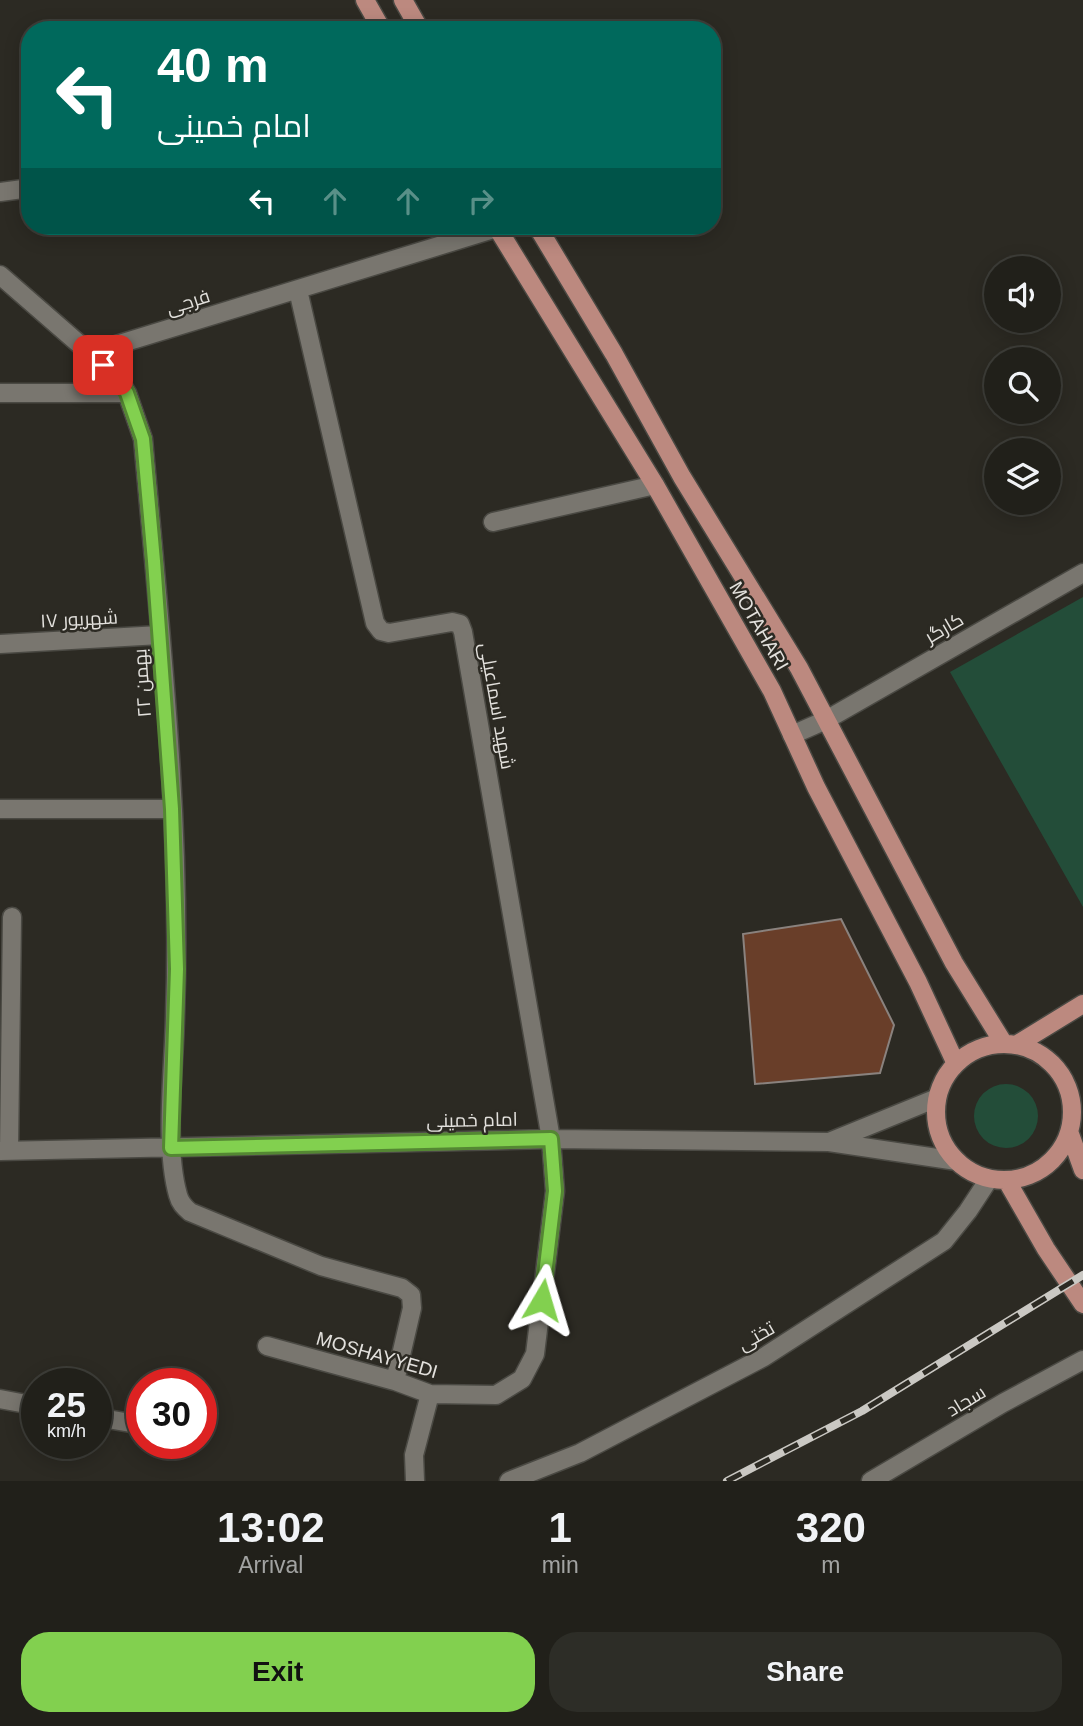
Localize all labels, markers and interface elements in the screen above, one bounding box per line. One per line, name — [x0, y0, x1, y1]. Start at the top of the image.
text: 40 m — [157, 38, 269, 92]
icon: left — [42, 49, 133, 140]
text: امام خمینی — [157, 108, 311, 144]
icon: left — [243, 182, 281, 220]
icon: ahead — [316, 182, 354, 220]
icon: ahead — [389, 182, 427, 220]
icon: right — [462, 182, 500, 220]
map controls — [984, 256, 1061, 515]
button: sound — [984, 256, 1061, 333]
street label: فرجی — [164, 285, 213, 320]
pin — [73, 335, 133, 395]
icon: arrive — [84, 346, 122, 384]
button: search — [984, 347, 1061, 424]
button: layers — [984, 438, 1061, 515]
street label: MOTAHARI — [725, 578, 793, 674]
street label: ۱۷ شهریور — [39, 606, 119, 633]
street label: کارگر — [920, 609, 968, 649]
street label: شهید اسماعیلی — [475, 641, 518, 771]
street label: ۲۲ بهمن — [129, 648, 156, 718]
street label: امام خمینی — [426, 1109, 518, 1134]
position arrow — [505, 1263, 579, 1337]
street label: تختی — [734, 1317, 779, 1356]
street label: MOSHAYYEDI — [314, 1328, 440, 1382]
speed limit sign: 30 — [126, 1368, 217, 1459]
street label: سجاد — [943, 1381, 989, 1421]
text: 25 — [47, 1385, 86, 1424]
text: km/h — [47, 1421, 86, 1441]
text: 13:02 — [217, 1504, 325, 1551]
text: 1 — [548, 1504, 572, 1551]
text: 320 — [796, 1504, 866, 1551]
text: Arrival — [238, 1552, 303, 1578]
text: min — [542, 1552, 579, 1578]
text: m — [821, 1552, 840, 1578]
button: Exit — [21, 1632, 535, 1712]
button: Share — [549, 1632, 1062, 1712]

